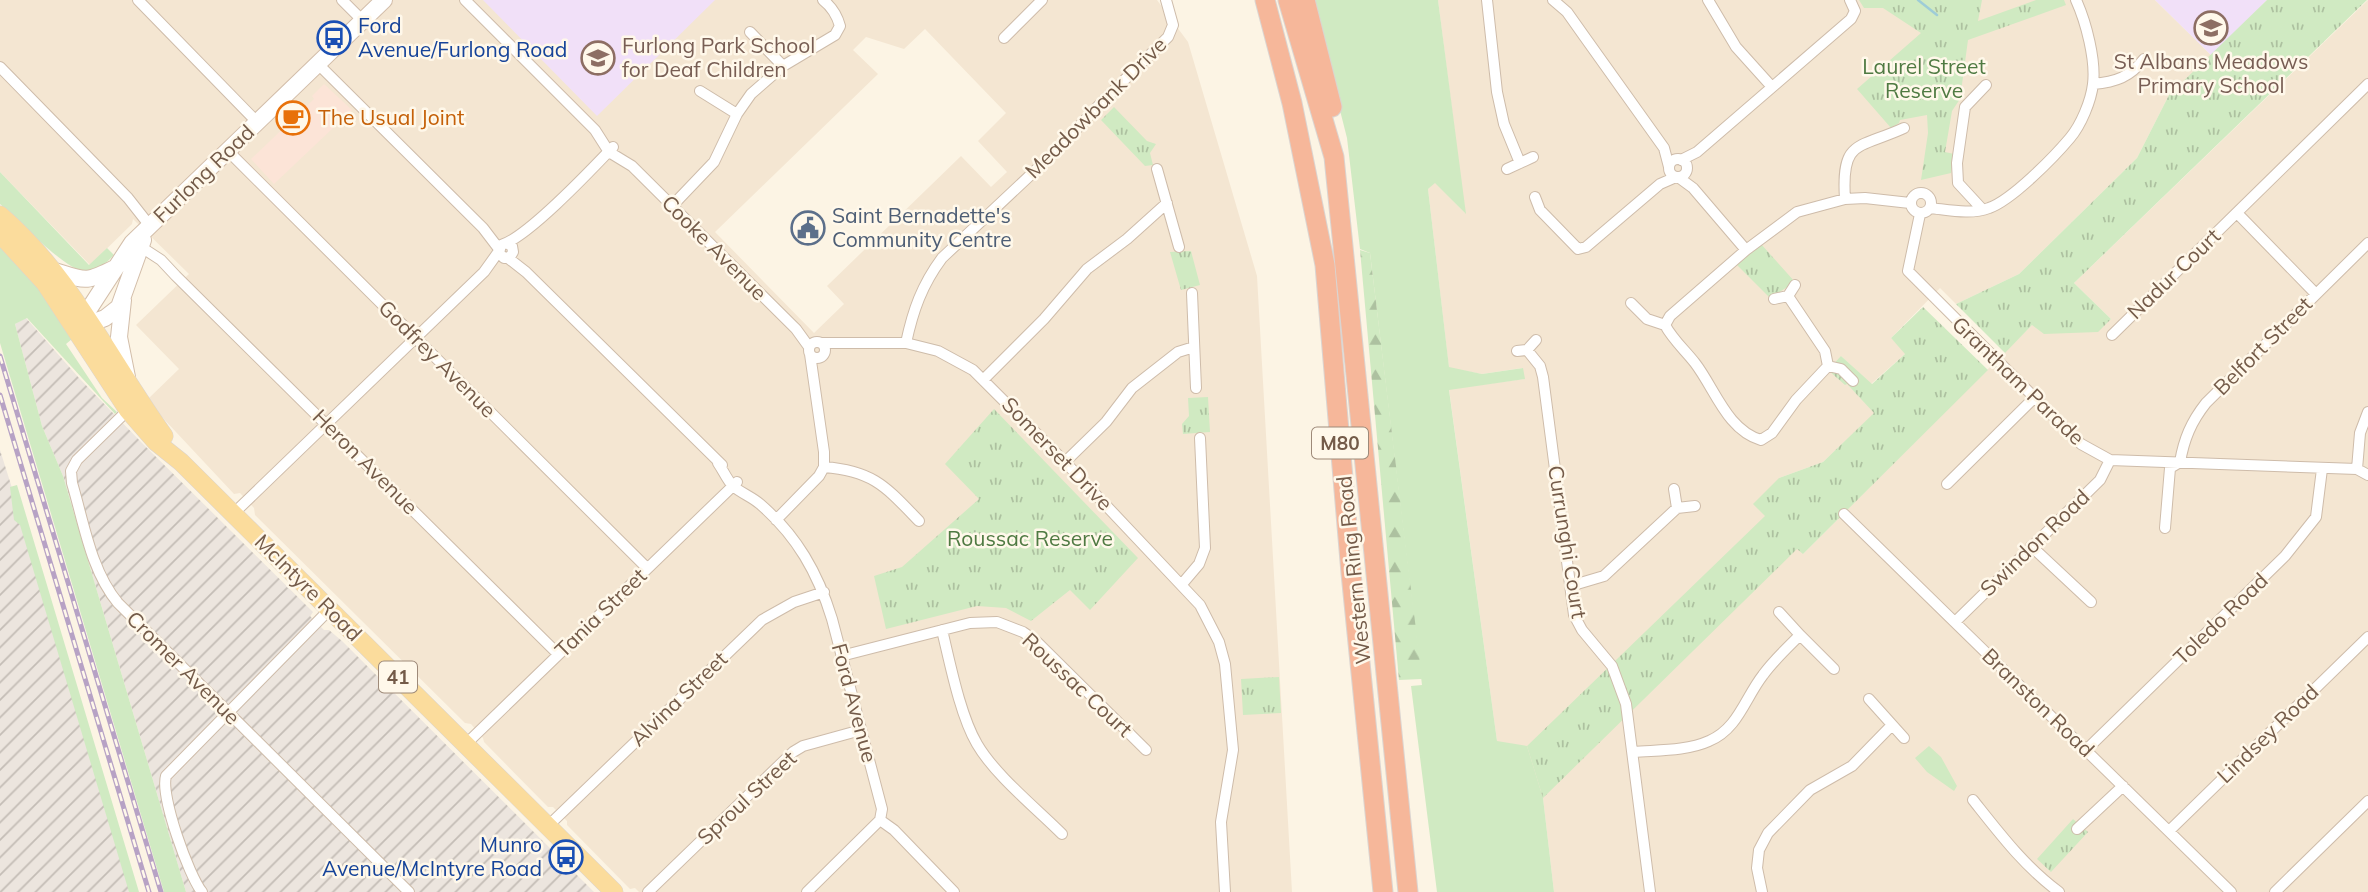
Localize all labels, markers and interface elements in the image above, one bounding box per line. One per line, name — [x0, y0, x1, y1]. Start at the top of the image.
school or university icon: St Albans Meadows Primary School — [2192, 9, 2230, 47]
place label: Ford Avenue/Furlong Road — [358, 12, 567, 62]
bus stop icon: Ford Avenue/Furlong Road — [315, 19, 353, 57]
street label: Meadowbank Drive — [1019, 31, 1171, 183]
place label: Furlong Park School for Deaf Children — [622, 32, 815, 82]
school or university icon: Furlong Park School for Deaf Children — [579, 39, 617, 77]
place label: St Albans Meadows Primary School — [2114, 48, 2308, 98]
park label: Laurel Street Reserve — [1862, 53, 1986, 103]
cafe icon: The Usual Joint — [274, 99, 312, 137]
place label: The Usual Joint — [318, 104, 464, 130]
street label: Furlong Road — [147, 119, 259, 228]
street label: Cooke Avenue — [657, 189, 773, 305]
place label: Saint Bernadette's Community Centre — [832, 202, 1012, 252]
public building icon: Saint Bernadette's Community Centre — [789, 209, 827, 247]
street label: Nadur Court — [2121, 222, 2225, 324]
street label: Belfort Street — [2208, 291, 2317, 400]
street label: Godfrey Avenue — [373, 294, 502, 423]
street label: Grantham Parade — [1947, 311, 2090, 450]
street label: Somerset Drive — [997, 391, 1118, 516]
street label: Heron Avenue — [308, 403, 424, 519]
road number: M80 — [1312, 428, 1368, 458]
street label: Currunghi Court — [1543, 463, 1593, 620]
street label: Western Ring Road — [1330, 475, 1376, 666]
street label: Swindon Road — [1974, 483, 2095, 601]
park label: Roussac Reserve — [947, 525, 1113, 551]
street label: McIntyre Road — [250, 528, 368, 646]
street label: Tania Street — [549, 562, 651, 662]
street label: Toledo Road — [2168, 567, 2273, 670]
street label: Cromer Avenue — [121, 605, 246, 730]
street label: Roussac Court — [1017, 627, 1138, 742]
street label: Ford Avenue — [827, 640, 883, 765]
street label: Branston Road — [1977, 642, 2100, 762]
street label: Alvina Street — [624, 645, 732, 751]
road number: 41 — [379, 662, 417, 692]
street label: Lindsey Road — [2211, 678, 2324, 788]
street label: Sproul Street — [691, 745, 801, 850]
place label: Munro Avenue/McIntyre Road — [322, 831, 542, 881]
bus stop icon: Munro Avenue/McIntyre Road — [547, 838, 585, 876]

